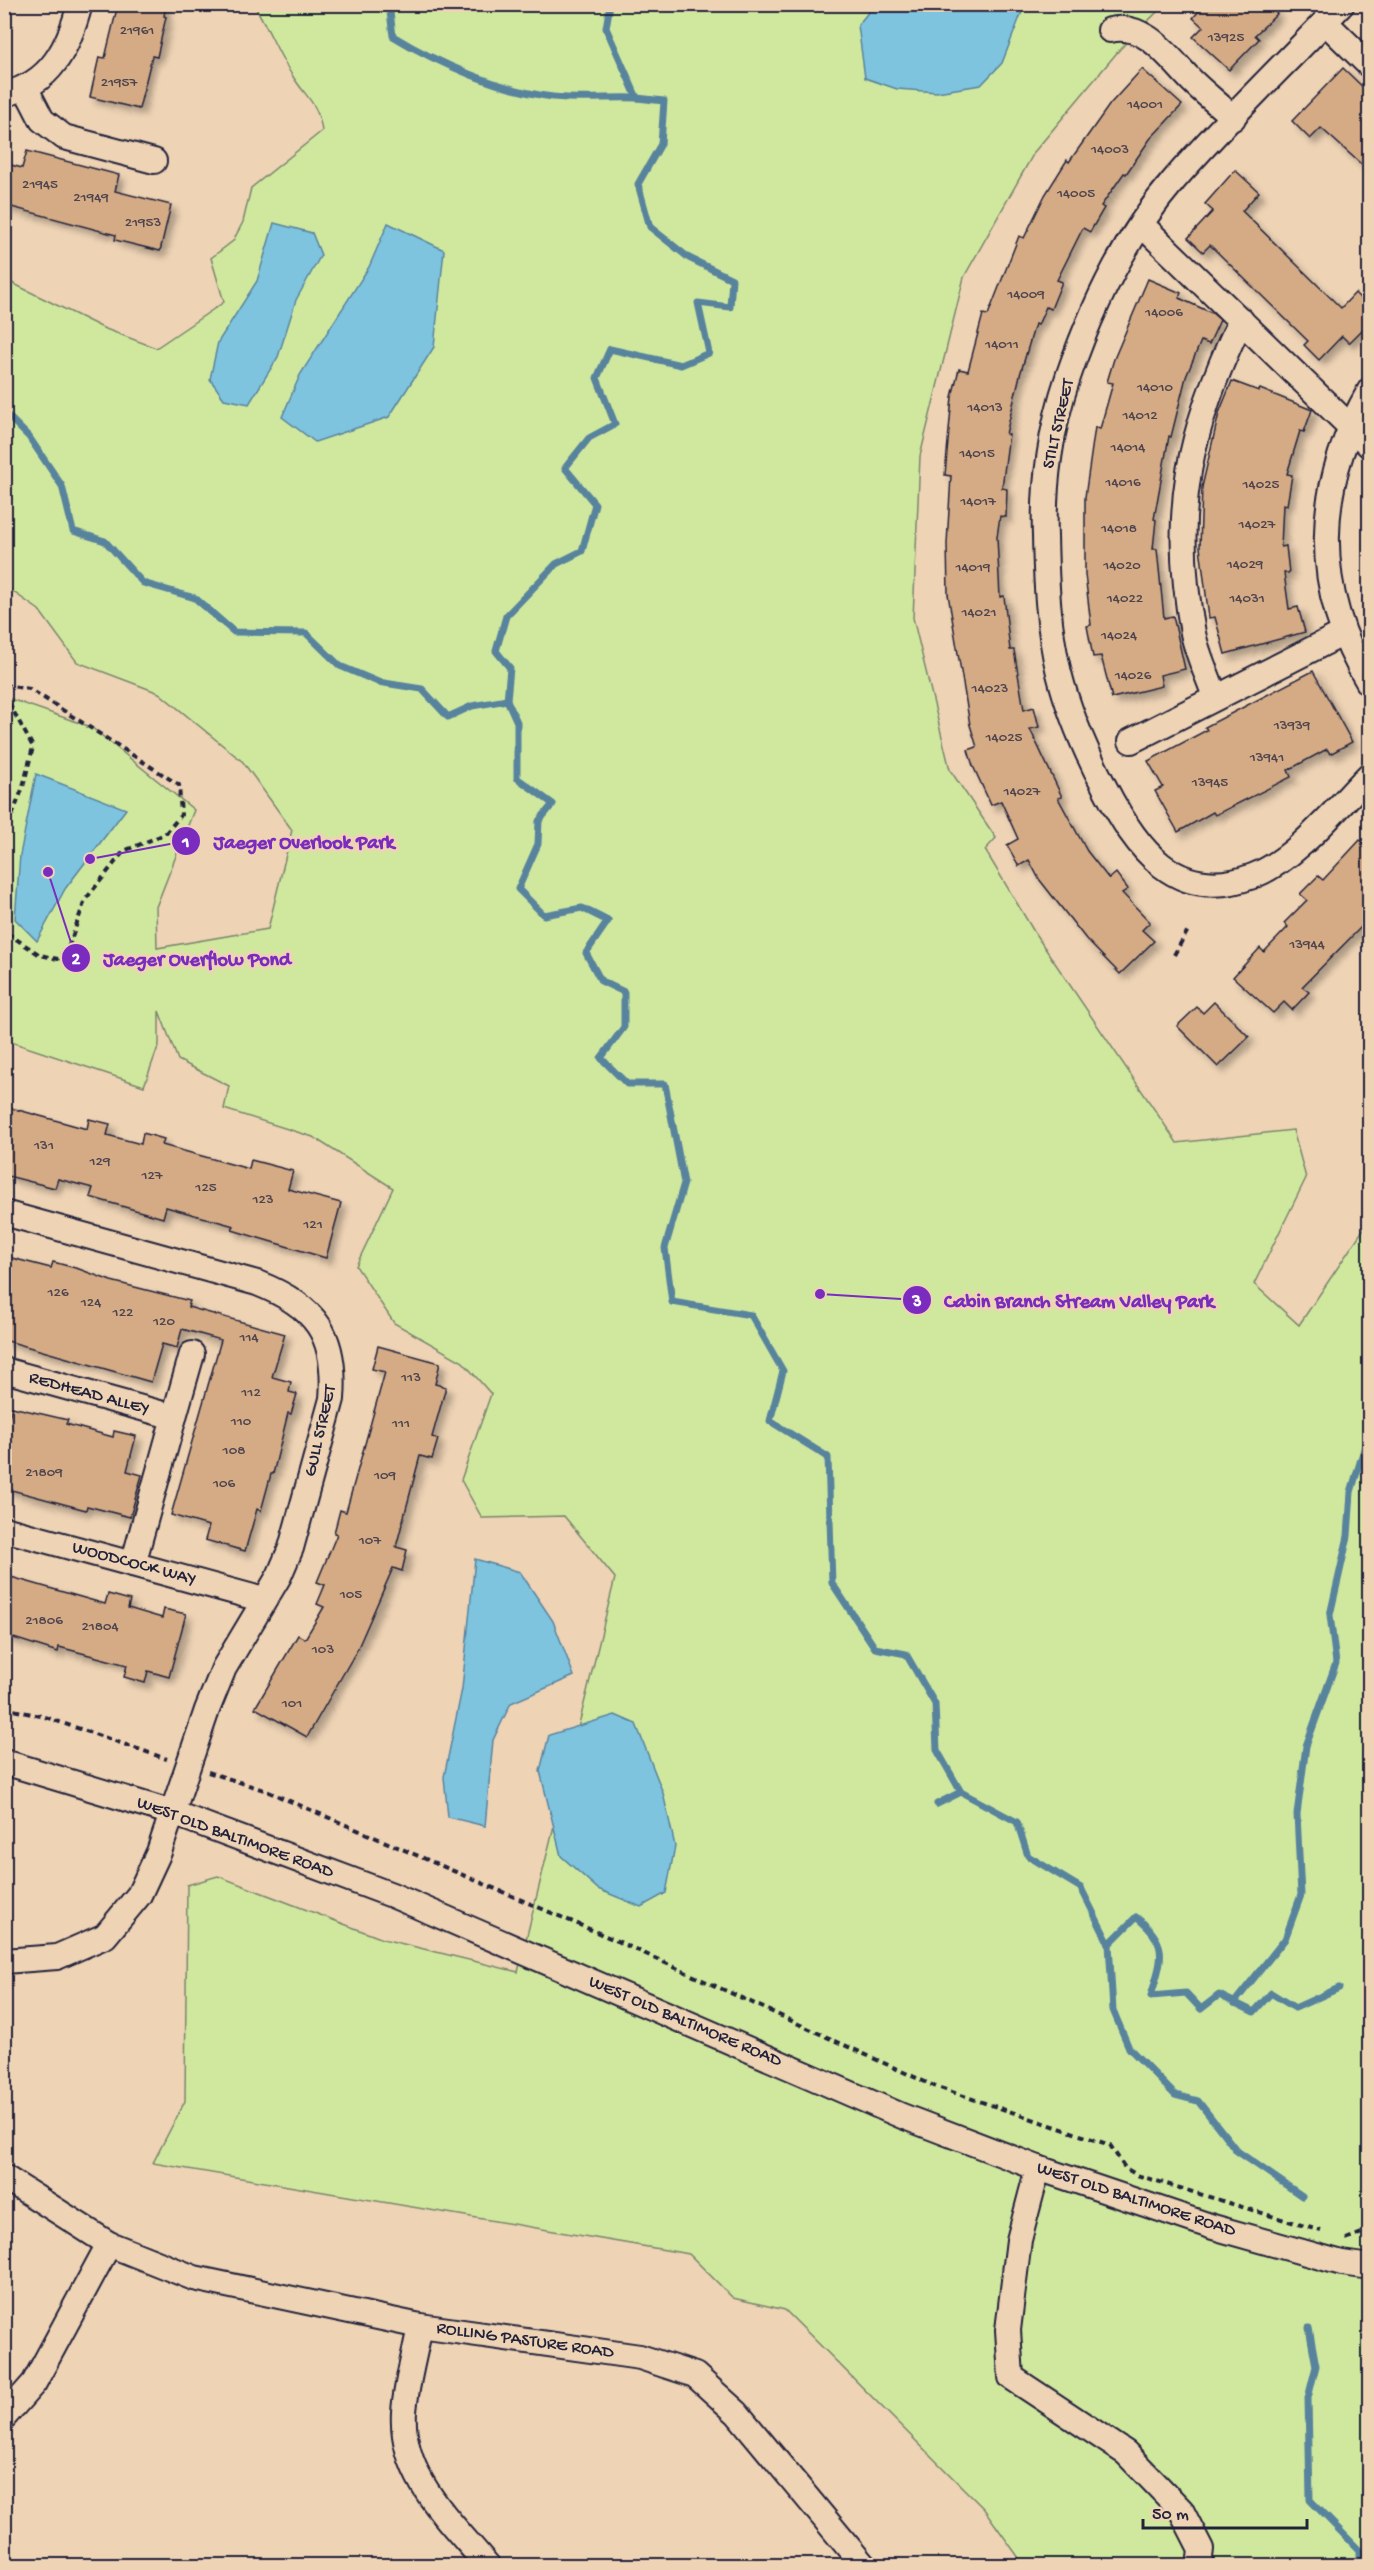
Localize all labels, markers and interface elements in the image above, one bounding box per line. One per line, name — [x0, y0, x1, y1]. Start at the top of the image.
house number: 21961 — [120, 22, 154, 40]
house number: 13925 — [1207, 29, 1244, 47]
house number: 21957 — [101, 74, 139, 92]
house number: 14001 — [1126, 96, 1163, 114]
house number: 14003 — [1090, 141, 1129, 159]
house number: 21945 — [22, 176, 58, 194]
house number: 14005 — [1056, 185, 1095, 203]
house number: 21949 — [73, 189, 109, 207]
house number: 21953 — [125, 214, 162, 232]
house number: 14009 — [1006, 286, 1045, 304]
house number: 14006 — [1144, 304, 1183, 322]
house number: 14011 — [984, 336, 1019, 354]
street label: STILT STREET — [1038, 376, 1080, 471]
house number: 14010 — [1136, 379, 1174, 397]
house number: 14013 — [966, 399, 1003, 417]
house number: 14012 — [1121, 407, 1158, 425]
house number: 14014 — [1110, 439, 1145, 457]
house number: 14015 — [958, 445, 995, 463]
house number: 14016 — [1104, 474, 1141, 492]
house number: 14025 — [1242, 476, 1280, 494]
house number: 14017 — [959, 493, 997, 511]
house number: 14027 — [1238, 516, 1277, 534]
house number: 14018 — [1100, 520, 1137, 538]
house number: 14029 — [1226, 556, 1264, 574]
house number: 14020 — [1102, 557, 1141, 575]
house number: 14019 — [954, 559, 991, 577]
house number: 14022 — [1106, 590, 1143, 608]
house number: 14031 — [1228, 590, 1265, 608]
house number: 14021 — [960, 604, 997, 622]
house number: 14024 — [1100, 627, 1137, 645]
house number: 14026 — [1114, 667, 1152, 685]
house number: 14023 — [971, 680, 1009, 698]
house number: 13939 — [1273, 717, 1311, 735]
house number: 14025 — [985, 729, 1023, 747]
house number: 13941 — [1249, 749, 1284, 767]
house number: 13945 — [1191, 774, 1228, 792]
house number: 14027 — [1003, 783, 1042, 801]
callout: Jaeger Overlook Park — [171, 822, 406, 860]
text: 1 — [181, 833, 190, 854]
text: Jaeger Overlook Park — [213, 833, 396, 856]
house number: 13944 — [1288, 936, 1325, 954]
callout: Jaeger Overflow Pond — [61, 939, 303, 977]
text: 2 — [72, 950, 81, 971]
text: Jaeger Overflow Pond — [102, 950, 293, 973]
house number: 131 — [33, 1137, 54, 1155]
house number: 129 — [89, 1153, 111, 1171]
house number: 127 — [140, 1167, 164, 1185]
house number: 125 — [194, 1179, 217, 1197]
house number: 123 — [251, 1191, 274, 1209]
house number: 121 — [302, 1216, 323, 1234]
callout: Cabin Branch Stream Valley Park — [902, 1281, 1226, 1319]
house number: 126 — [46, 1284, 69, 1302]
text: 3 — [911, 1292, 922, 1313]
text: Cabin Branch Stream Valley Park — [943, 1292, 1216, 1315]
house number: 124 — [80, 1294, 101, 1312]
house number: 122 — [112, 1304, 133, 1322]
house number: 120 — [152, 1313, 175, 1331]
house number: 114 — [238, 1329, 259, 1347]
street label: REDHEAD ALLEY — [26, 1368, 152, 1420]
house number: 113 — [400, 1369, 421, 1387]
street label: GULL STREET — [300, 1382, 342, 1479]
house number: 112 — [240, 1384, 261, 1402]
house number: 110 — [230, 1413, 252, 1431]
house number: 111 — [391, 1415, 410, 1433]
house number: 108 — [222, 1442, 245, 1460]
house number: 21809 — [25, 1464, 63, 1482]
house number: 109 — [373, 1467, 397, 1485]
house number: 106 — [212, 1475, 235, 1493]
house number: 107 — [358, 1532, 382, 1550]
street label: WOODCOCK WAY — [70, 1537, 198, 1591]
house number: 105 — [339, 1586, 362, 1604]
house number: 21806 — [25, 1612, 63, 1630]
house number: 21804 — [81, 1618, 119, 1636]
house number: 103 — [311, 1641, 334, 1659]
house number: 101 — [281, 1695, 302, 1713]
street label: WEST OLD BALTIMORE ROAD — [134, 1793, 337, 1884]
street label: WEST OLD BALTIMORE ROAD — [585, 1972, 785, 2072]
street label: WEST OLD BALTIMORE ROAD — [1034, 2158, 1238, 2242]
street label: ROLLING PASTURE ROAD — [435, 2318, 615, 2364]
scale bar — [1143, 2492, 1306, 2530]
text: 50 m — [1152, 2505, 1189, 2526]

